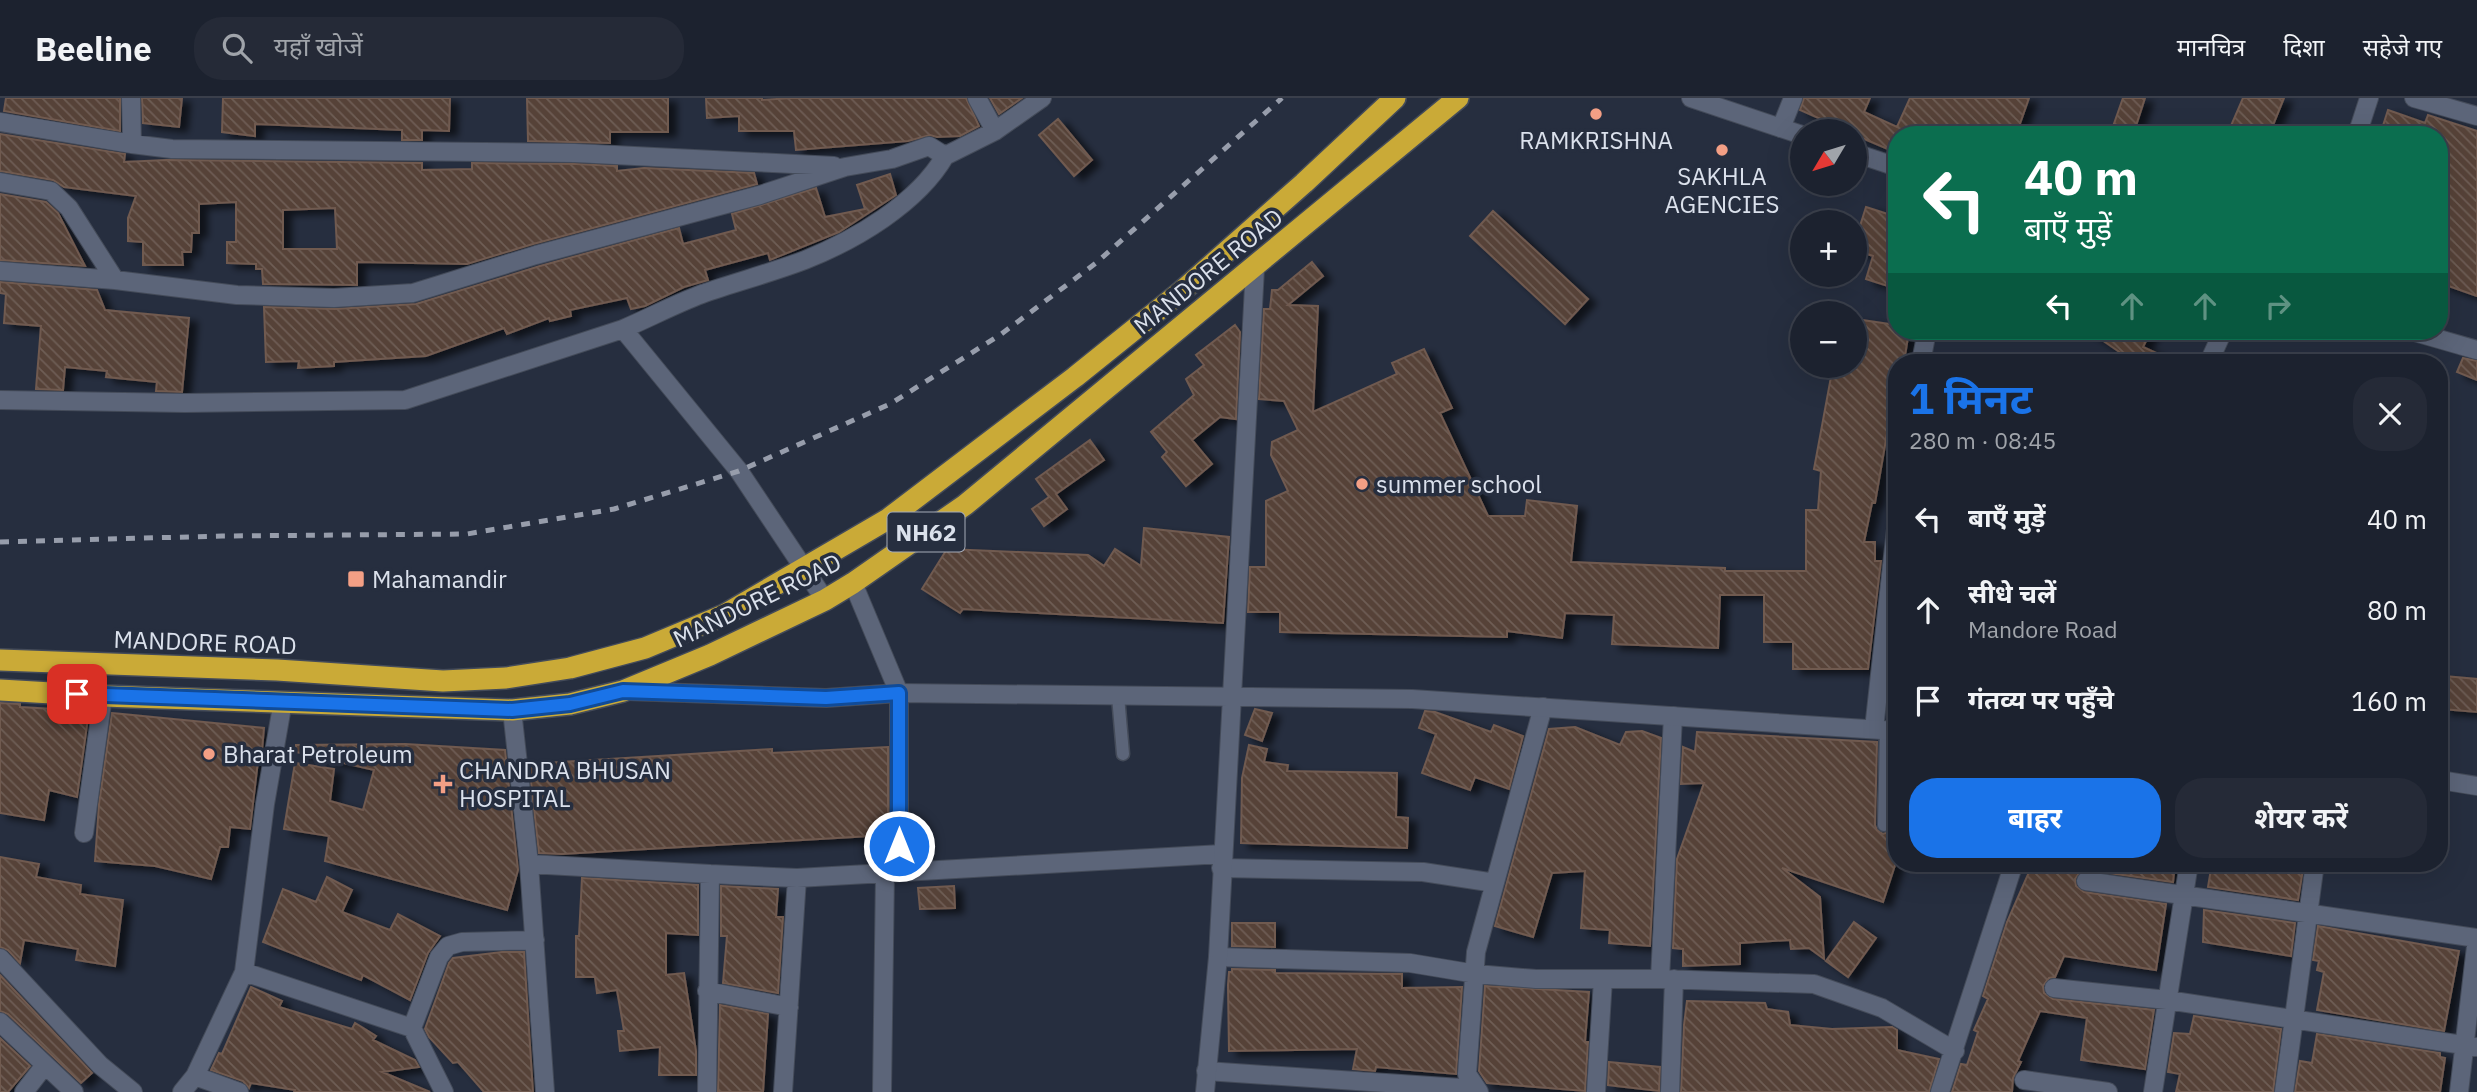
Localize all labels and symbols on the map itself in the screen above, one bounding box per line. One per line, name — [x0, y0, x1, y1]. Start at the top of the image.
marker: RAMKRISHNA — [1588, 106, 1604, 122]
north arrow — [1790, 119, 1867, 196]
place label: RAMKRISHNA — [1519, 124, 1673, 156]
marker: SAKHLA AGENCIES — [1714, 142, 1730, 158]
place label: SAKHLA AGENCIES — [1664, 160, 1780, 220]
street label: MANDORE ROAD — [1127, 201, 1289, 341]
place label: summer school — [1376, 468, 1542, 500]
marker: summer school — [1354, 476, 1370, 492]
road number: NH62 — [888, 512, 964, 552]
street label: MANDORE ROAD — [668, 545, 846, 655]
place label: Mahamandir — [372, 563, 507, 595]
marker: Mahamandir — [346, 569, 366, 589]
street label: MANDORE ROAD — [113, 623, 297, 661]
pin — [47, 664, 107, 724]
place label: Bharat Petroleum — [223, 738, 413, 770]
marker: Bharat Petroleum — [201, 746, 217, 762]
place label: CHANDRA BHUSAN HOSPITAL — [459, 754, 671, 814]
marker: CHANDRA BHUSAN HOSPITAL — [433, 774, 453, 794]
position arrow — [862, 809, 936, 883]

